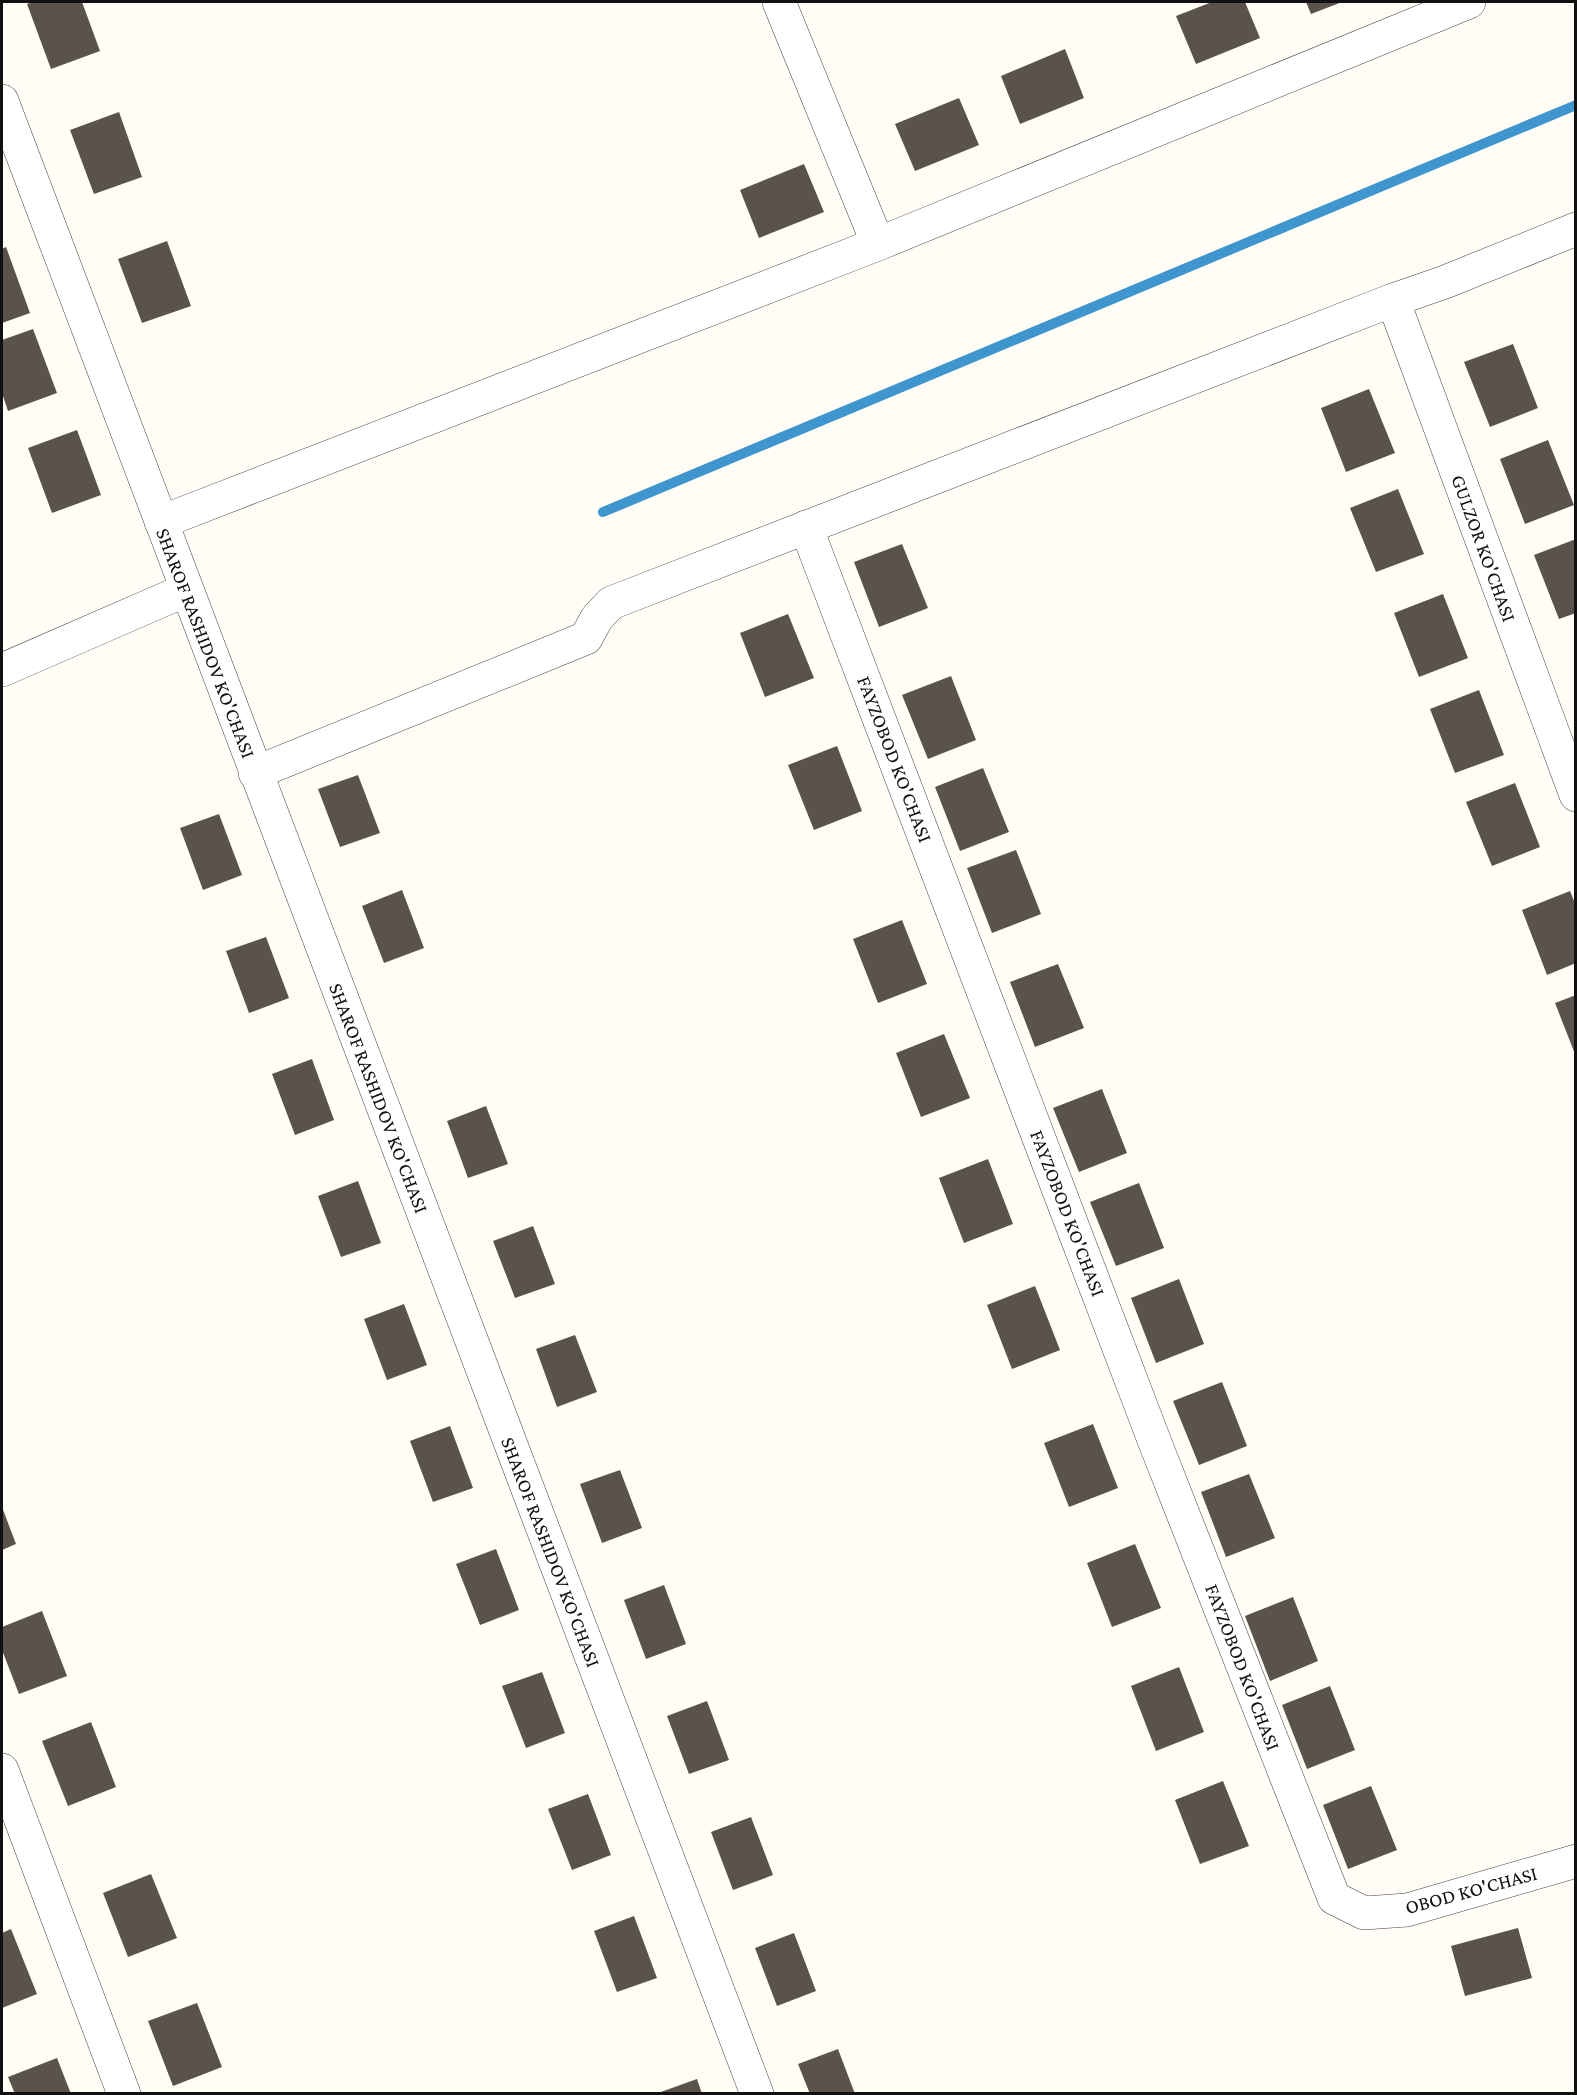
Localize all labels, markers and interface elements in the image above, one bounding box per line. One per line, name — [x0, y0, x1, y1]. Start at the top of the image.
street label: GULZOR KO'CHASI — [1447, 471, 1521, 625]
street label: SHAROF RASHIDOV KO'CHASI — [152, 525, 260, 761]
street label: FAYZOBOD KO'CHASI — [853, 673, 937, 845]
street label: SHAROF RASHIDOV KO'CHASI — [325, 980, 433, 1216]
street label: FAYZOBOD KO'CHASI — [1026, 1127, 1110, 1299]
street label: SHAROF RASHIDOV KO'CHASI — [497, 1434, 605, 1670]
street label: FAYZOBOD KO'CHASI — [1201, 1581, 1285, 1753]
street label: OBOD KO'CHASI — [1403, 1862, 1539, 1918]

